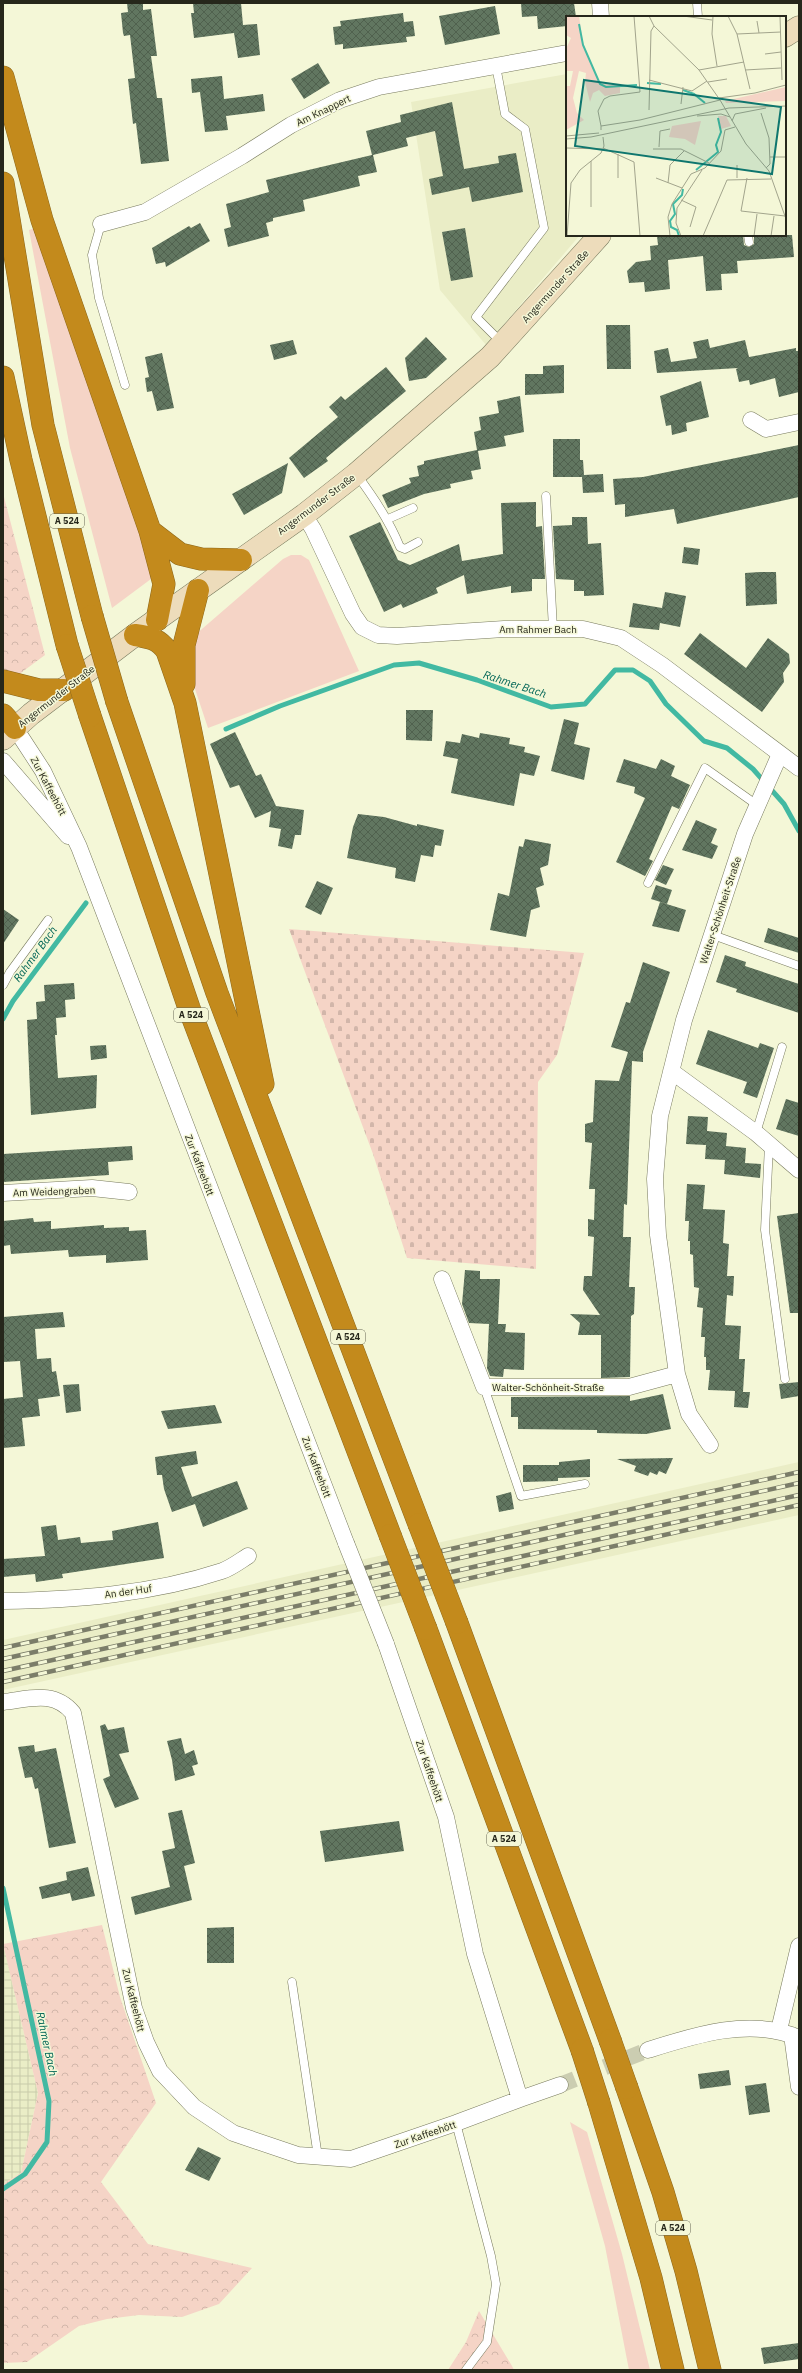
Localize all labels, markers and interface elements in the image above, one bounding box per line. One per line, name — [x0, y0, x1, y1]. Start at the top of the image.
inset map — [566, 16, 786, 236]
street label: Am Knappert — [294, 91, 353, 129]
street label: Angermunder Straße — [519, 247, 592, 326]
street label: Angermunder Straße — [275, 471, 358, 538]
road number: A 524 — [50, 514, 84, 528]
street label: Am Rahmer Bach — [499, 623, 577, 636]
street label: Angermunder Straße — [15, 662, 98, 730]
water label: Rahmer Bach — [482, 667, 548, 701]
street label: Zur Kaffeehött — [28, 755, 70, 818]
street label: Walter-Schönheit-Straße — [697, 855, 744, 965]
water label: Rahmer Bach — [10, 923, 60, 985]
road number: A 524 — [174, 1008, 208, 1022]
street label: Zur Kaffeehött — [182, 1133, 217, 1198]
street label: Am Weidengraben — [13, 1184, 95, 1199]
road number: A 524 — [331, 1330, 365, 1344]
street label: Walter-Schönheit-Straße — [492, 1381, 604, 1394]
street label: Zur Kaffeehött — [299, 1435, 334, 1500]
street label: An der Huf — [104, 1582, 153, 1601]
street label: Zur Kaffeehött — [413, 1738, 446, 1804]
road number: A 524 — [487, 1832, 521, 1846]
street label: Zur Kaffeehött — [119, 1967, 148, 2034]
water label: Rahmer Bach — [33, 2010, 61, 2078]
street label: Zur Kaffeehött — [392, 2118, 458, 2151]
road number: A 524 — [656, 2221, 690, 2235]

